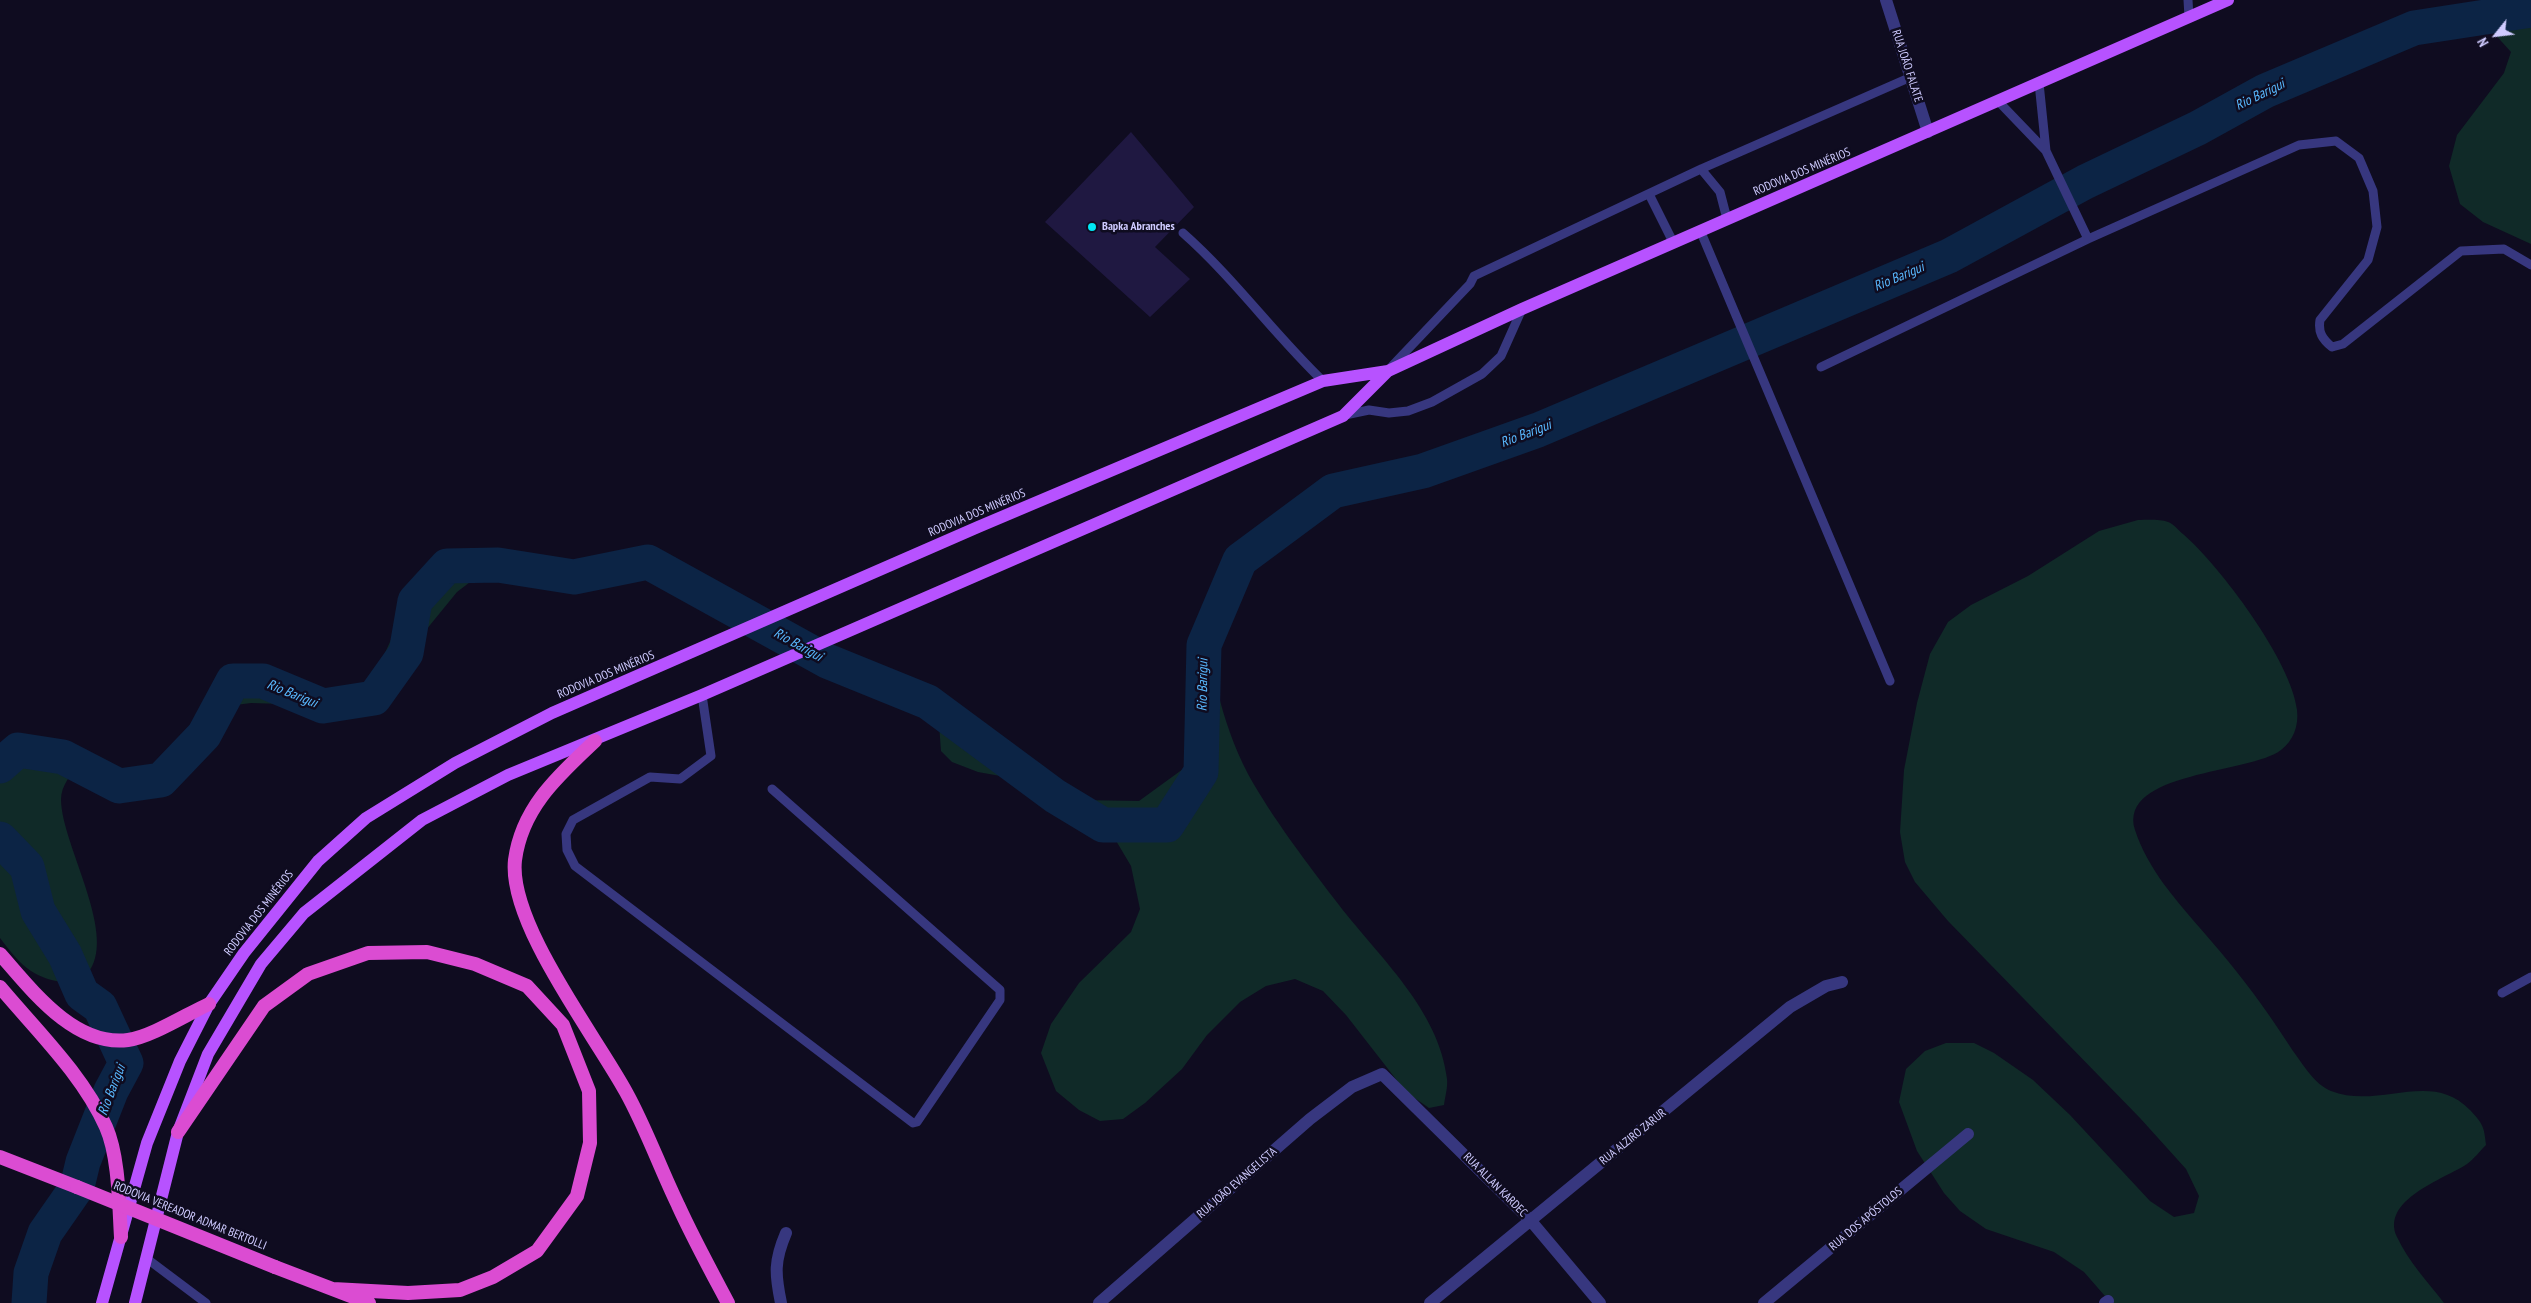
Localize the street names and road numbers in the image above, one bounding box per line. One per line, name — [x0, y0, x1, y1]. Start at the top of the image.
street label: RUA JOÃO FALATE — [1889, 28, 1925, 104]
street label: RODOVIA DOS MINÉRIOS — [1751, 145, 1853, 199]
street label: RODOVIA DOS MINÉRIOS — [926, 486, 1028, 540]
street label: RODOVIA DOS MINÉRIOS — [555, 648, 657, 702]
street label: RODOVIA DOS MINÉRIOS — [221, 868, 297, 958]
street label: RUA ALZIRO ZARUR — [1597, 1106, 1669, 1168]
street label: RUA JOÃO EVANGELISTA — [1194, 1145, 1280, 1221]
street label: RUA ALLAN KARDEC — [1460, 1150, 1530, 1220]
street label: RODOVIA VEREADOR ADMAR BERTOLLI — [111, 1179, 269, 1253]
street label: RUA DOS APÓSTOLOS — [1827, 1184, 1905, 1254]

